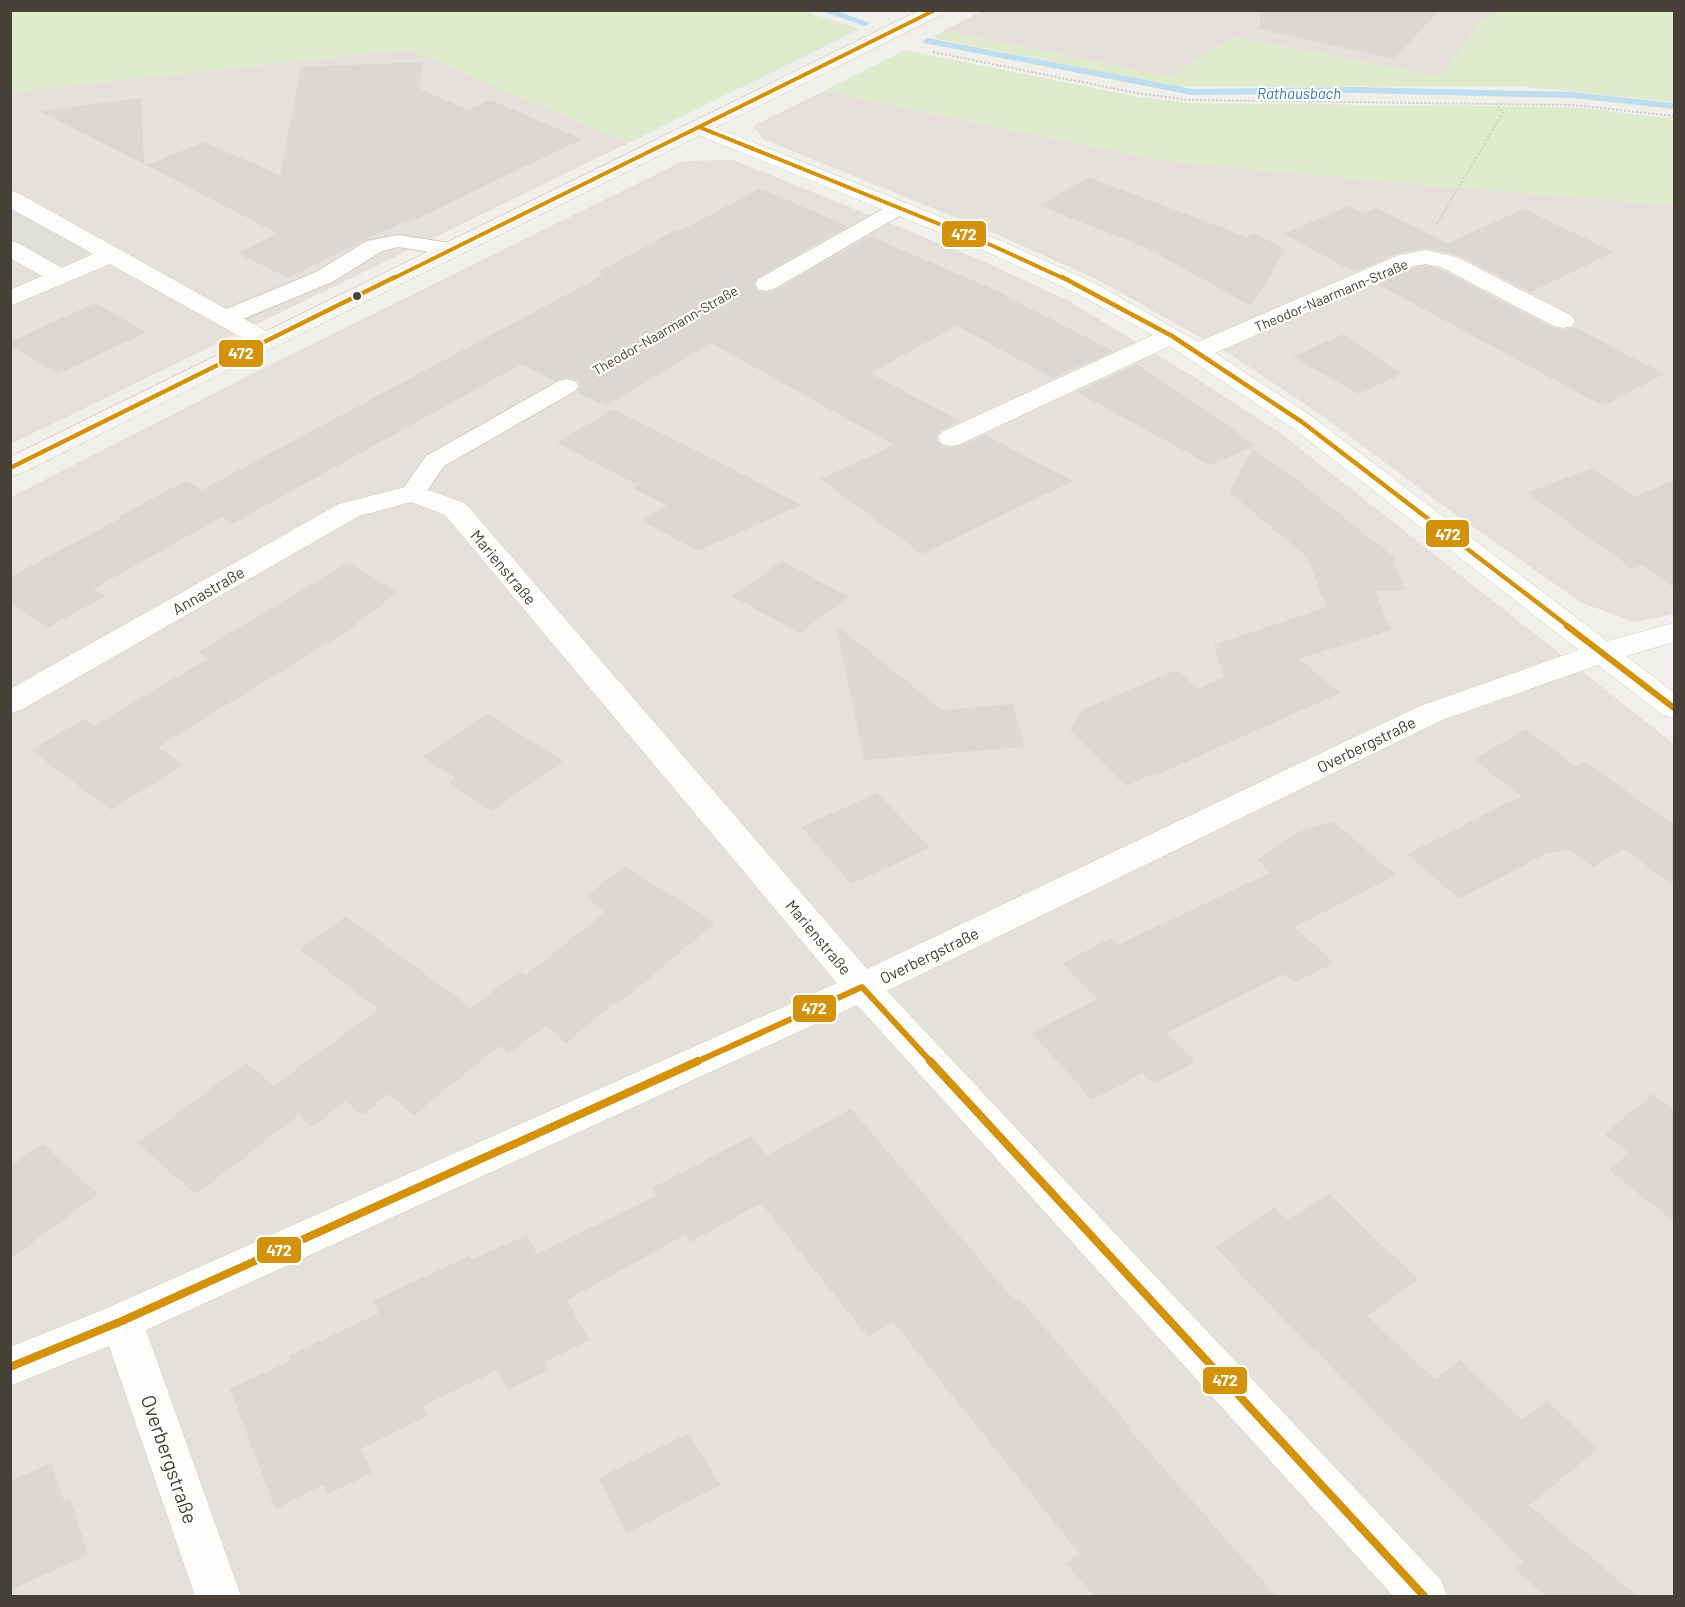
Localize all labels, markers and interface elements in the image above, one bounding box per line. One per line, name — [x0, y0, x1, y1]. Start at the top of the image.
water label: Rathausbach — [1257, 84, 1341, 102]
line badge: 472 — [941, 220, 987, 248]
text: 472 — [951, 224, 977, 243]
street label: Theodor-Naarmann-Straße — [1252, 255, 1410, 335]
street label: Theodor-Naarmann-Straße — [589, 281, 741, 379]
unlabelled marker — [351, 290, 363, 302]
line badge: 472 — [218, 339, 264, 368]
text: 472 — [228, 343, 254, 362]
line badge: 472 — [1425, 519, 1470, 548]
text: 472 — [1435, 524, 1461, 543]
street label: Marienstraße — [467, 526, 541, 608]
street label: Annastraße — [169, 562, 247, 618]
street label: Overbergstraße — [1313, 712, 1419, 776]
street label: Marienstraße — [782, 896, 856, 978]
street label: Overbergstraße — [876, 923, 982, 987]
line badge: 472 — [792, 994, 837, 1023]
text: 472 — [801, 998, 827, 1017]
line badge: 472 — [256, 1236, 302, 1264]
text: 472 — [266, 1240, 292, 1259]
line badge: 472 — [1202, 1366, 1248, 1395]
text: 472 — [1212, 1370, 1238, 1389]
street label: Overbergstraße — [137, 1391, 203, 1527]

